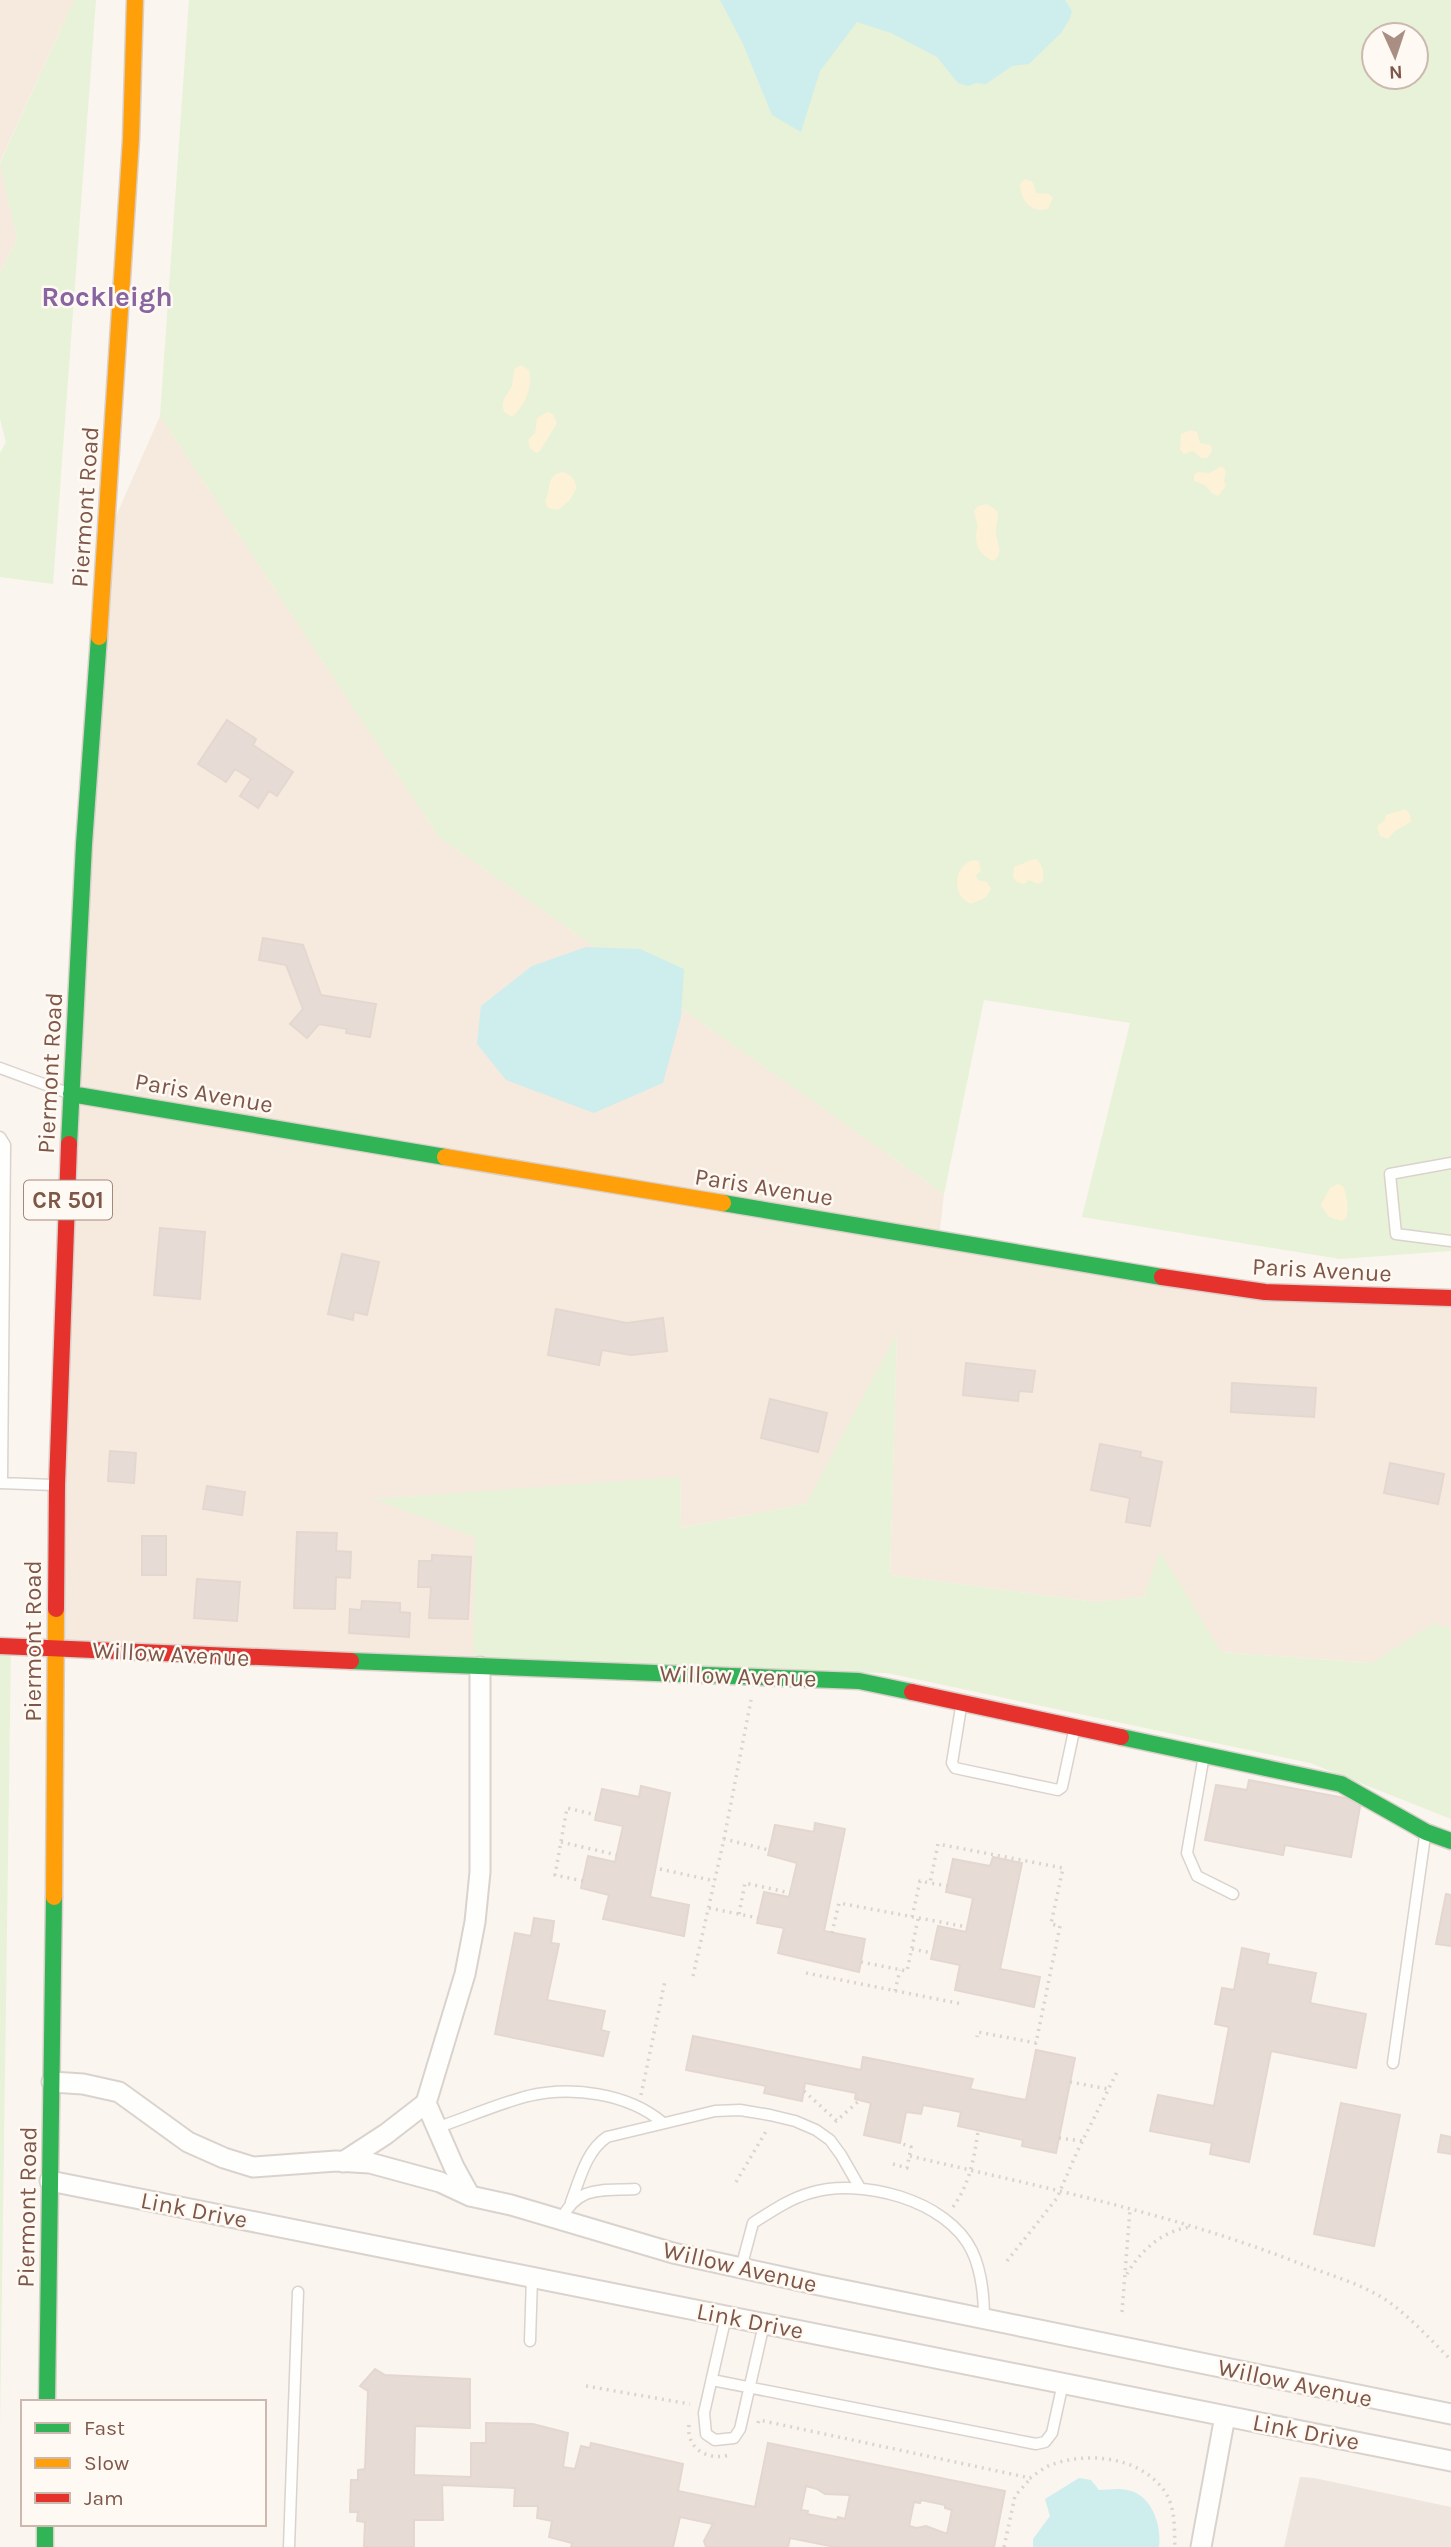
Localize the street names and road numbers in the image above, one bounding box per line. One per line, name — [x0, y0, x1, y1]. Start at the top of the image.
street label: Piermont Road — [65, 425, 105, 589]
street label: Piermont Road — [32, 992, 68, 1154]
street label: Paris Avenue — [133, 1067, 275, 1119]
street label: Paris Avenue — [693, 1162, 835, 1212]
road number: CR 501 — [24, 1180, 112, 1219]
street label: Paris Avenue — [1252, 1252, 1392, 1288]
street label: Piermont Road — [19, 1560, 47, 1722]
street label: Willow Avenue — [92, 1636, 250, 1672]
street label: Willow Avenue — [659, 1659, 817, 1693]
street label: Piermont Road — [12, 2126, 42, 2288]
street label: Link Drive — [138, 2186, 250, 2234]
street label: Willow Avenue — [660, 2236, 820, 2298]
street label: Link Drive — [694, 2297, 806, 2345]
street label: Willow Avenue — [1215, 2353, 1375, 2413]
street label: Link Drive — [1250, 2408, 1362, 2456]

